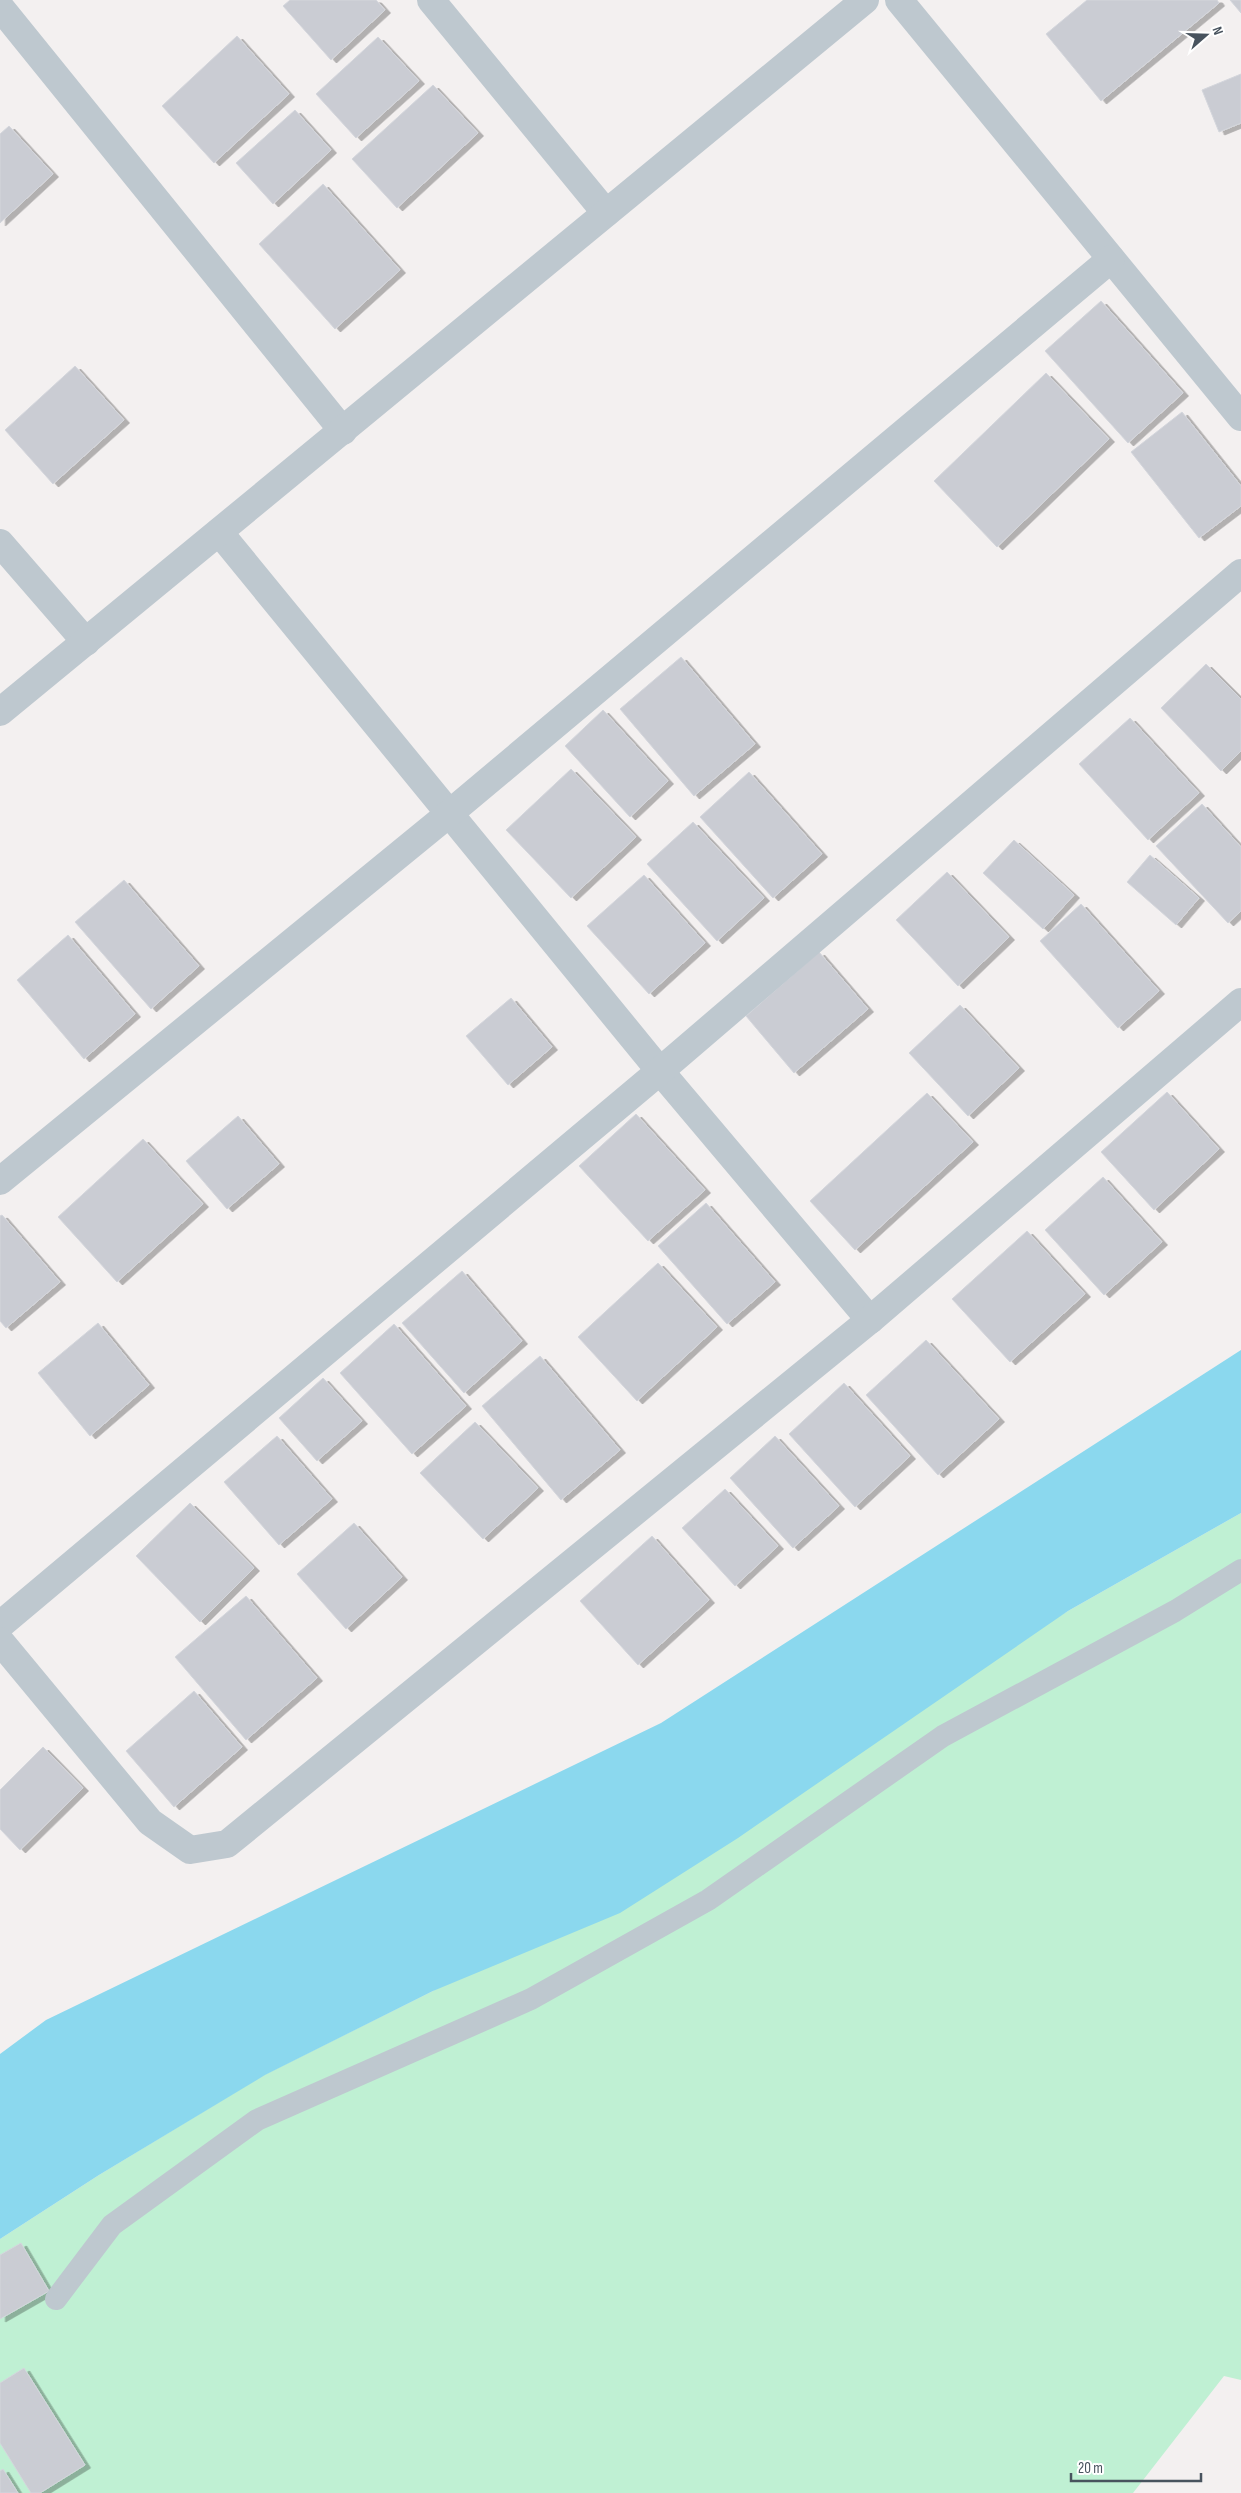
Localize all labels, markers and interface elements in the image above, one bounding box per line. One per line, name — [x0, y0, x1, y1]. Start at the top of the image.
north arrow — [1181, 10, 1231, 60]
text: N — [1208, 24, 1227, 37]
scale bar — [1071, 2450, 1201, 2482]
text: 20 m — [1078, 2459, 1103, 2478]

